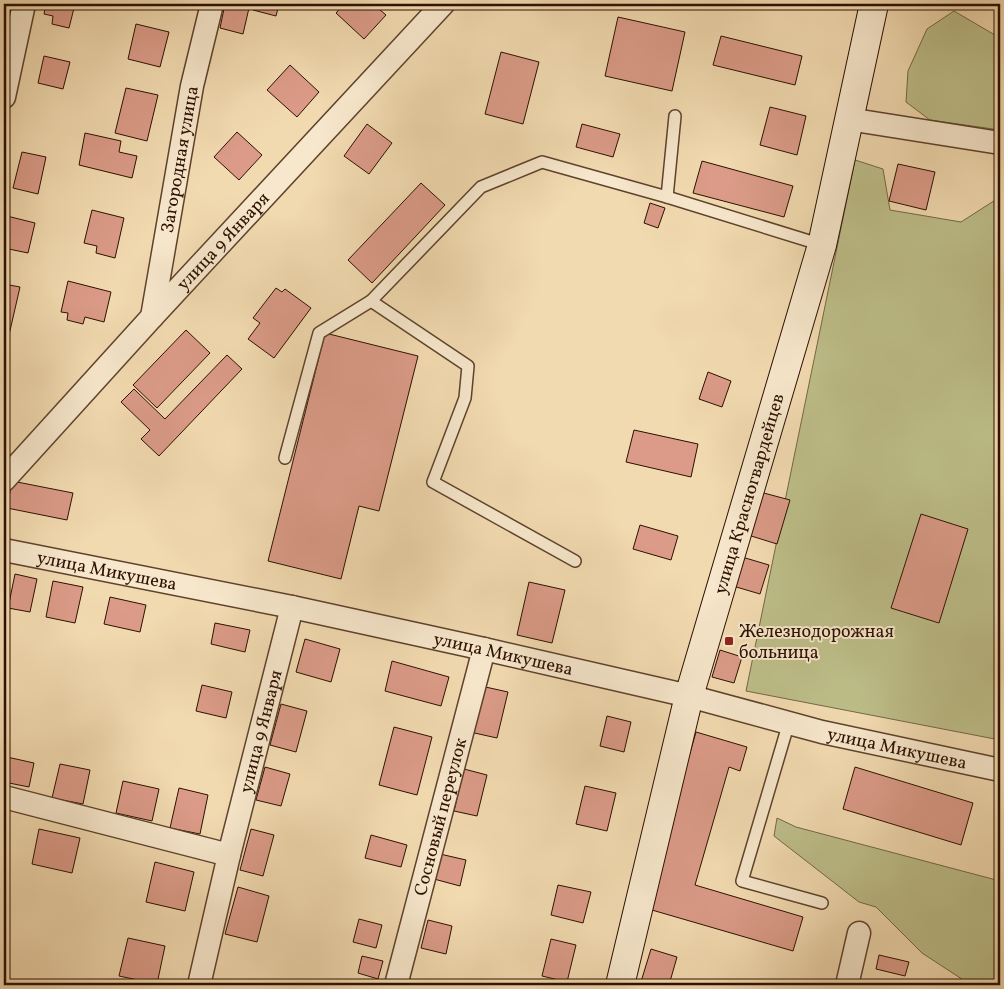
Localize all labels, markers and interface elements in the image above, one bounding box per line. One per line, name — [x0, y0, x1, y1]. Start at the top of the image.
street label: Загородная улица — [156, 84, 206, 235]
street label: улица 9 Января — [172, 187, 276, 297]
street label: улица Красногвардейцев — [709, 391, 792, 598]
street label: улица Микушева — [34, 546, 179, 598]
place label: Железнодорожная больница — [739, 620, 894, 666]
street label: улица Микушева — [431, 627, 575, 683]
marker: Железнодорожная больница — [723, 635, 735, 647]
street label: улица 9 Января — [234, 667, 290, 796]
street label: улица Микушева — [825, 722, 969, 777]
street label: Сосновый переулок — [409, 735, 474, 899]

